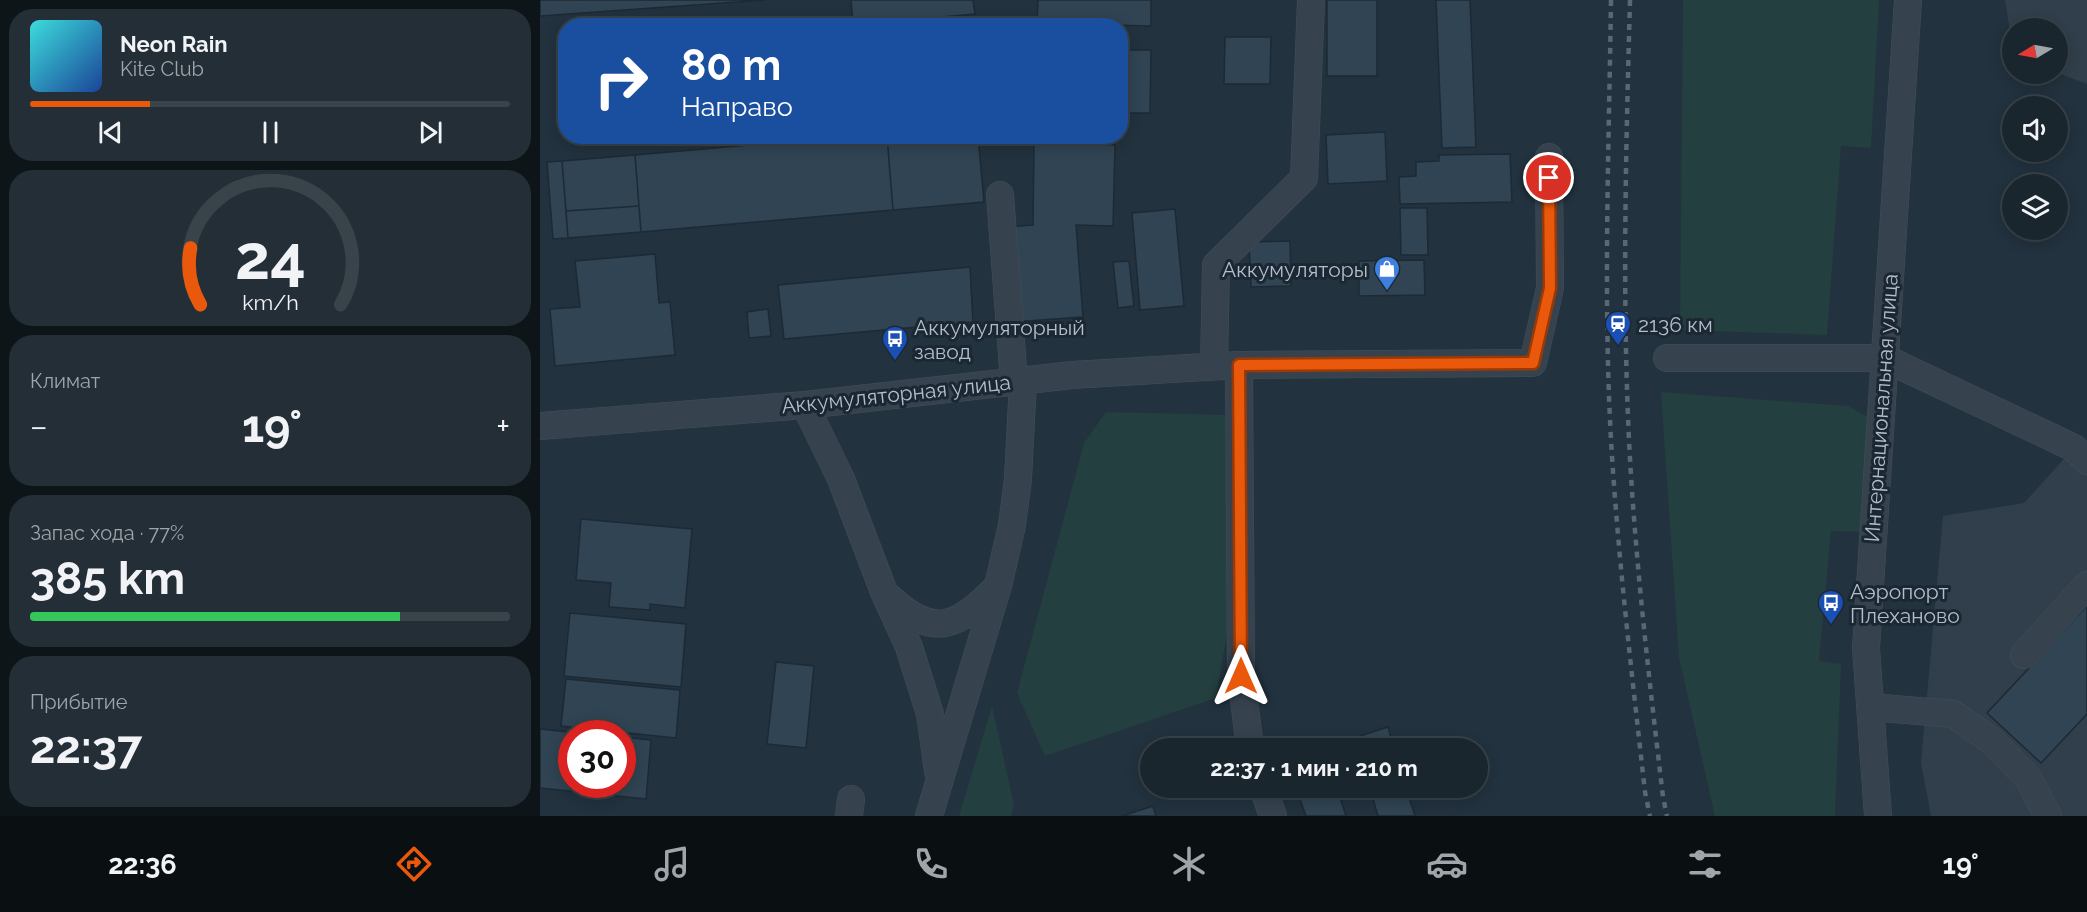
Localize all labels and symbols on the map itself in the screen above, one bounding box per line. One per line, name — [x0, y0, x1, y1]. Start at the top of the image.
north arrow — [2002, 18, 2068, 84]
pin — [1523, 152, 1574, 203]
shop icon: Аккумуляторы — [1372, 254, 1402, 292]
place label: Аккумуляторы — [1222, 257, 1368, 282]
street label: Интернациональная улица — [1859, 273, 1903, 543]
station icon: 2136 км — [1603, 309, 1633, 347]
place label: 2136 км — [1638, 312, 1713, 337]
place label: Аккумуляторный завод — [914, 315, 1085, 364]
bus stop icon: Аккумуляторный завод — [880, 324, 910, 362]
street label: Аккумуляторная улица — [780, 370, 1012, 418]
place label: Аэропорт Плеханово — [1850, 579, 1960, 628]
bus stop icon: Аэропорт Плеханово — [1816, 588, 1846, 626]
position arrow — [1209, 644, 1273, 708]
speed limit sign: 30 — [558, 720, 636, 798]

